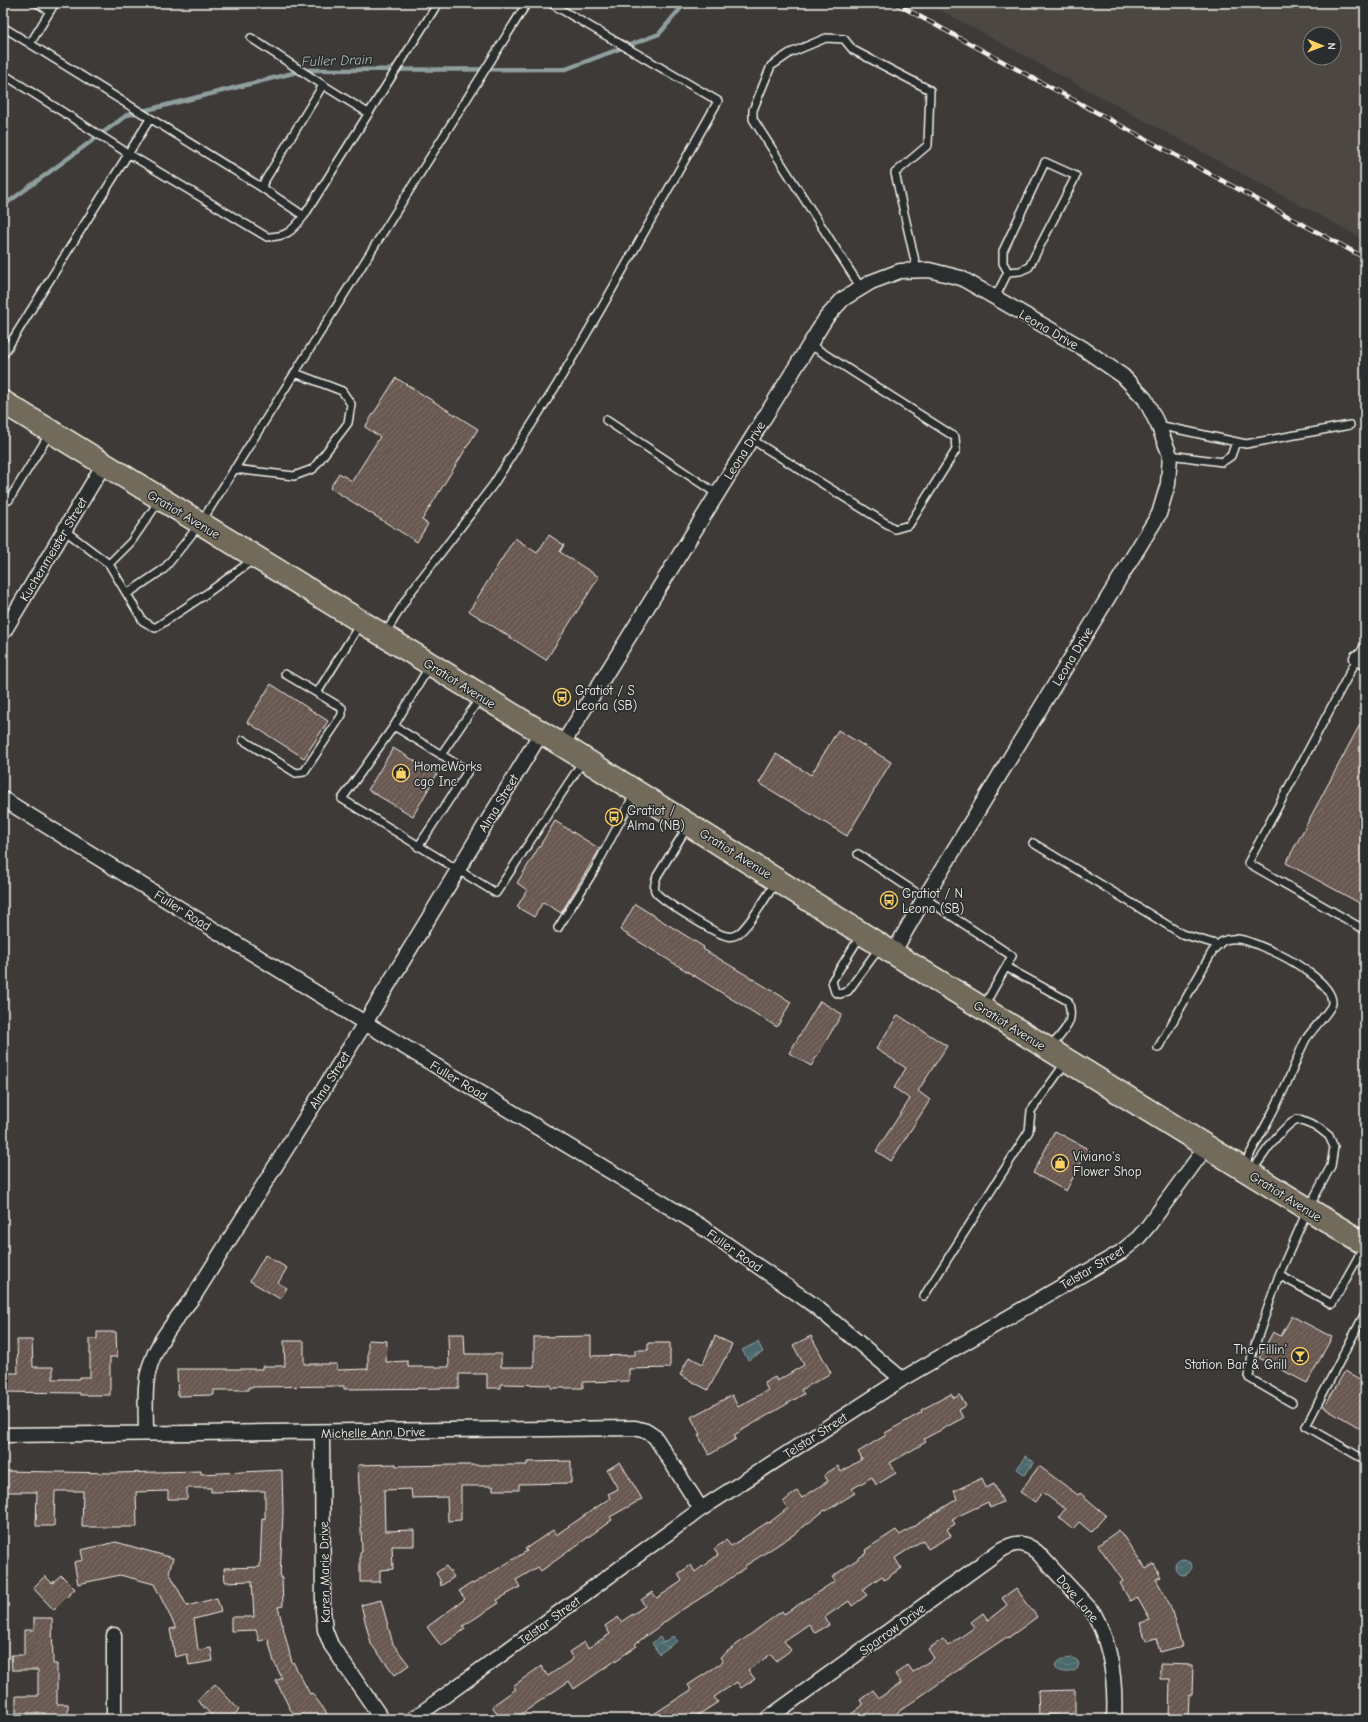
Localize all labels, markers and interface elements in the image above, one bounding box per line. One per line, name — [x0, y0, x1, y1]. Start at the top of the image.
north arrow — [1302, 26, 1342, 66]
text: N — [1325, 42, 1338, 50]
water label: Fuller Drain — [301, 51, 373, 70]
street label: Leona Drive — [1016, 306, 1081, 353]
street label: Leona Drive — [721, 418, 768, 482]
street label: Gratiot Avenue — [145, 487, 223, 542]
street label: Kuchenmeister Street — [17, 494, 91, 604]
street label: Leona Drive — [1049, 624, 1096, 688]
street label: Gratiot Avenue — [421, 655, 499, 712]
place label: Gratiot / S Leona (SB) — [575, 683, 637, 713]
bus stop icon: Gratiot / S Leona (SB) — [552, 687, 572, 707]
place label: HomeWorks cgo Inc — [414, 759, 482, 789]
shop icon: HomeWorks cgo Inc — [391, 763, 411, 783]
street label: Alma Street — [475, 771, 522, 835]
place label: Gratiot / Alma (NB) — [627, 803, 685, 833]
bus stop icon: Gratiot / Alma (NB) — [604, 807, 624, 827]
street label: Gratiot Avenue — [697, 825, 775, 882]
place label: Gratiot / N Leona (SB) — [902, 886, 964, 916]
street label: Fuller Road — [152, 887, 214, 934]
bus stop icon: Gratiot / N Leona (SB) — [879, 890, 899, 910]
street label: Gratiot Avenue — [971, 997, 1049, 1054]
street label: Alma Street — [306, 1048, 354, 1112]
street label: Fuller Road — [427, 1058, 490, 1103]
place label: Viviano's Flower Shop — [1073, 1149, 1142, 1179]
shop icon: Viviano's Flower Shop — [1050, 1153, 1070, 1173]
street label: Gratiot Avenue — [1247, 1168, 1325, 1225]
street label: Fuller Road — [704, 1226, 765, 1275]
street label: Telstar Street — [1057, 1242, 1128, 1293]
place label: The Fillin' Station Bar & Grill — [1185, 1342, 1287, 1372]
bar icon: The Fillin' Station Bar & Grill — [1290, 1346, 1310, 1366]
street label: Telstar Street — [781, 1409, 851, 1461]
street label: Michelle Ann Drive — [321, 1424, 426, 1441]
street label: Karen Marie Drive — [316, 1521, 333, 1623]
street label: Dove Lane — [1053, 1571, 1102, 1626]
street label: Telstar Street — [516, 1592, 584, 1648]
street label: Sparrow Drive — [856, 1600, 929, 1658]

